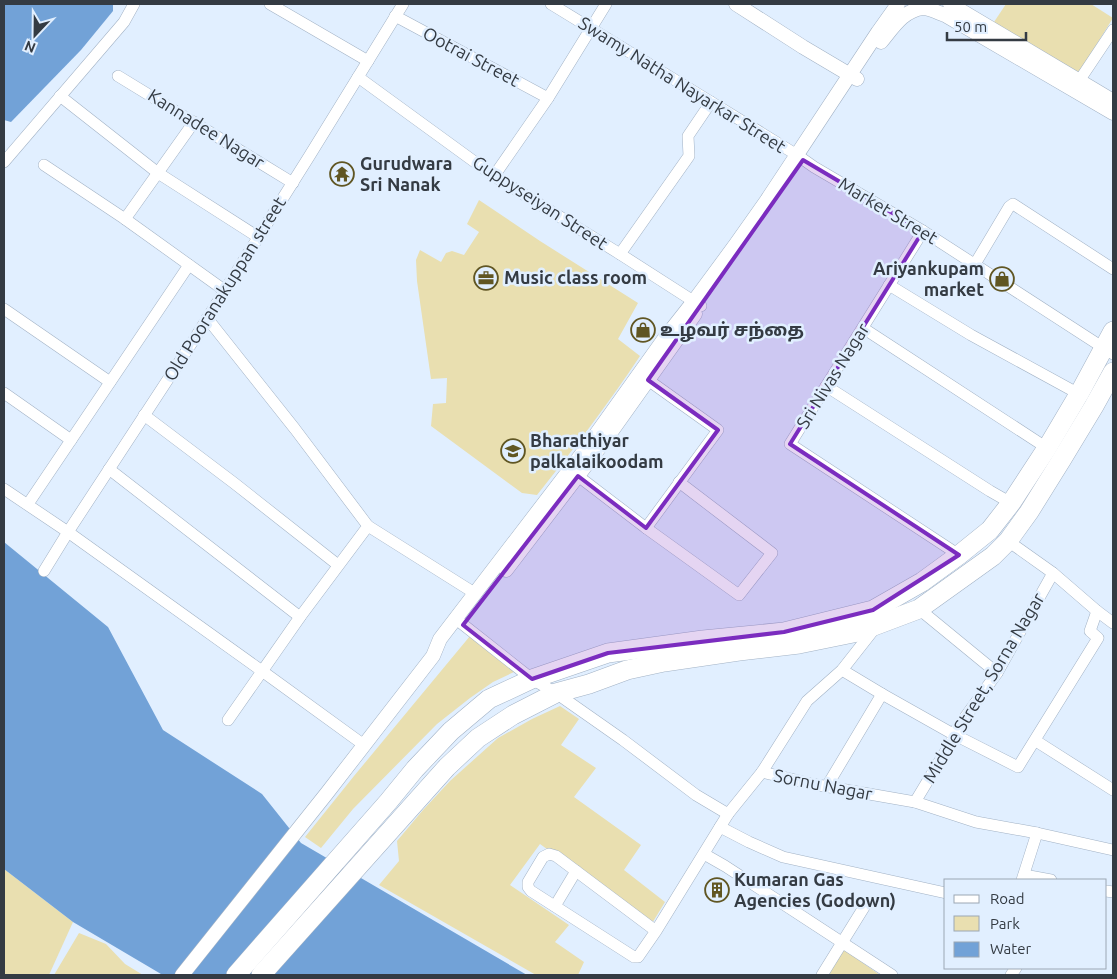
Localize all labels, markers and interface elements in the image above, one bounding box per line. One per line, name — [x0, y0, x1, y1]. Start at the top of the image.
north arrow — [10, 10, 60, 60]
scale bar — [947, 10, 1026, 42]
street label: Swamy Natha Nayarkar Street — [575, 12, 790, 156]
text: 50 m — [954, 18, 987, 35]
street label: Ootrai Street — [420, 22, 523, 90]
text: N — [22, 38, 38, 56]
street label: Kannadee Nagar — [145, 84, 268, 172]
street label: Guppyseiyan Street — [469, 151, 612, 253]
place label: Gurudwara Sri Nanak — [360, 153, 452, 194]
temple icon: Gurudwara Sri Nanak — [329, 161, 355, 187]
street label: Market Street — [835, 173, 942, 248]
street label: Old Pooranakuppan street — [159, 193, 289, 384]
place label: Ariyankupam market — [873, 258, 984, 299]
office icon: Music class room — [473, 265, 499, 291]
shop icon: Ariyankupam market — [989, 266, 1015, 292]
place label: Music class room — [504, 267, 647, 287]
shop icon: உழவர் சந்தை — [630, 317, 656, 343]
place label: உழவர் சந்தை — [660, 319, 804, 342]
street label: Sri Nivas Nagar — [792, 319, 873, 432]
place label: Bharathiyar palkalaikoodam — [530, 430, 663, 471]
school or university icon: Bharathiyar palkalaikoodam — [500, 438, 526, 464]
street label: Middle Street, Sorna Nagar — [918, 589, 1048, 786]
street label: Sornu Nagar — [772, 765, 874, 803]
place label: Kumaran Gas Agencies (Godown) — [734, 869, 896, 911]
building icon: Kumaran Gas Agencies (Godown) — [704, 877, 730, 903]
legend — [944, 879, 1107, 969]
text: Road — [990, 890, 1025, 907]
text: Park — [990, 915, 1020, 932]
text: Water — [990, 940, 1031, 957]

